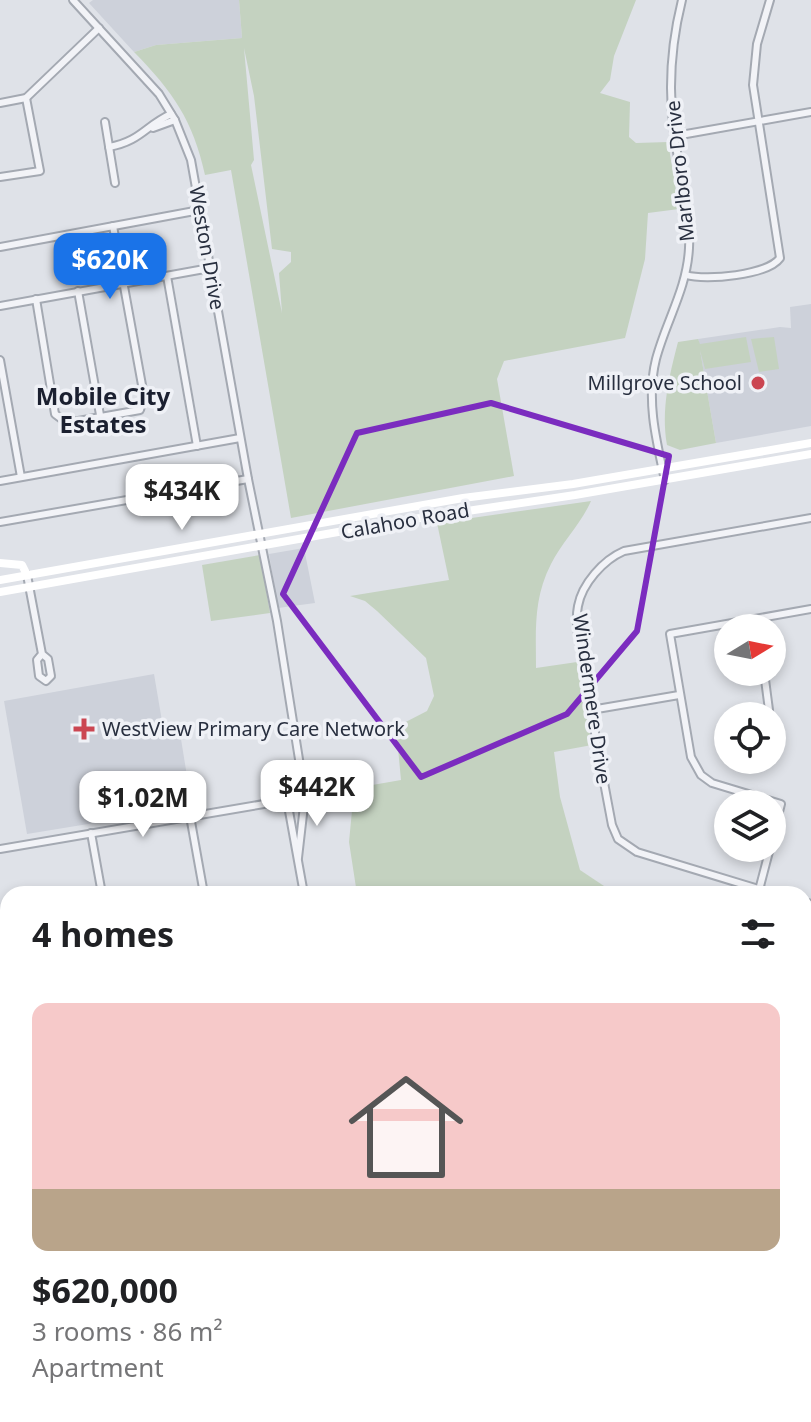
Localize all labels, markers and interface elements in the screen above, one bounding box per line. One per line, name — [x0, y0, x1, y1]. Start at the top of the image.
street label: Marlboro Drive — [659, 99, 700, 243]
street label: Weston Drive — [183, 184, 232, 312]
pin: $620K — [54, 233, 166, 301]
text: $620K — [72, 241, 148, 277]
place label: Millgrove School — [588, 369, 742, 396]
marker: Millgrove School — [749, 374, 767, 392]
district label: Mobile City Estates — [36, 379, 170, 440]
pin: $434K — [126, 464, 238, 532]
text: $434K — [144, 472, 220, 508]
street label: Calahoo Road — [339, 496, 471, 545]
street label: Windermere Drive — [567, 612, 618, 786]
north arrow — [714, 614, 786, 686]
map controls — [714, 614, 786, 862]
button: locate — [714, 702, 786, 774]
place label: WestView Primary Care Network — [102, 715, 405, 742]
marker: WestView Primary Care Network — [73, 718, 95, 740]
pin: $442K — [261, 760, 373, 828]
text: $442K — [279, 768, 355, 804]
pin: $1.02M — [78, 771, 208, 839]
text: $1.02M — [97, 779, 189, 815]
button: layers — [714, 790, 786, 862]
text: 4 homes — [32, 911, 174, 957]
icon: filters — [736, 912, 780, 956]
icon: home — [334, 1055, 478, 1199]
text: $620,000 — [32, 1267, 178, 1313]
text: 3 rooms · 86 m² — [32, 1313, 222, 1349]
text: Apartment — [32, 1349, 164, 1385]

